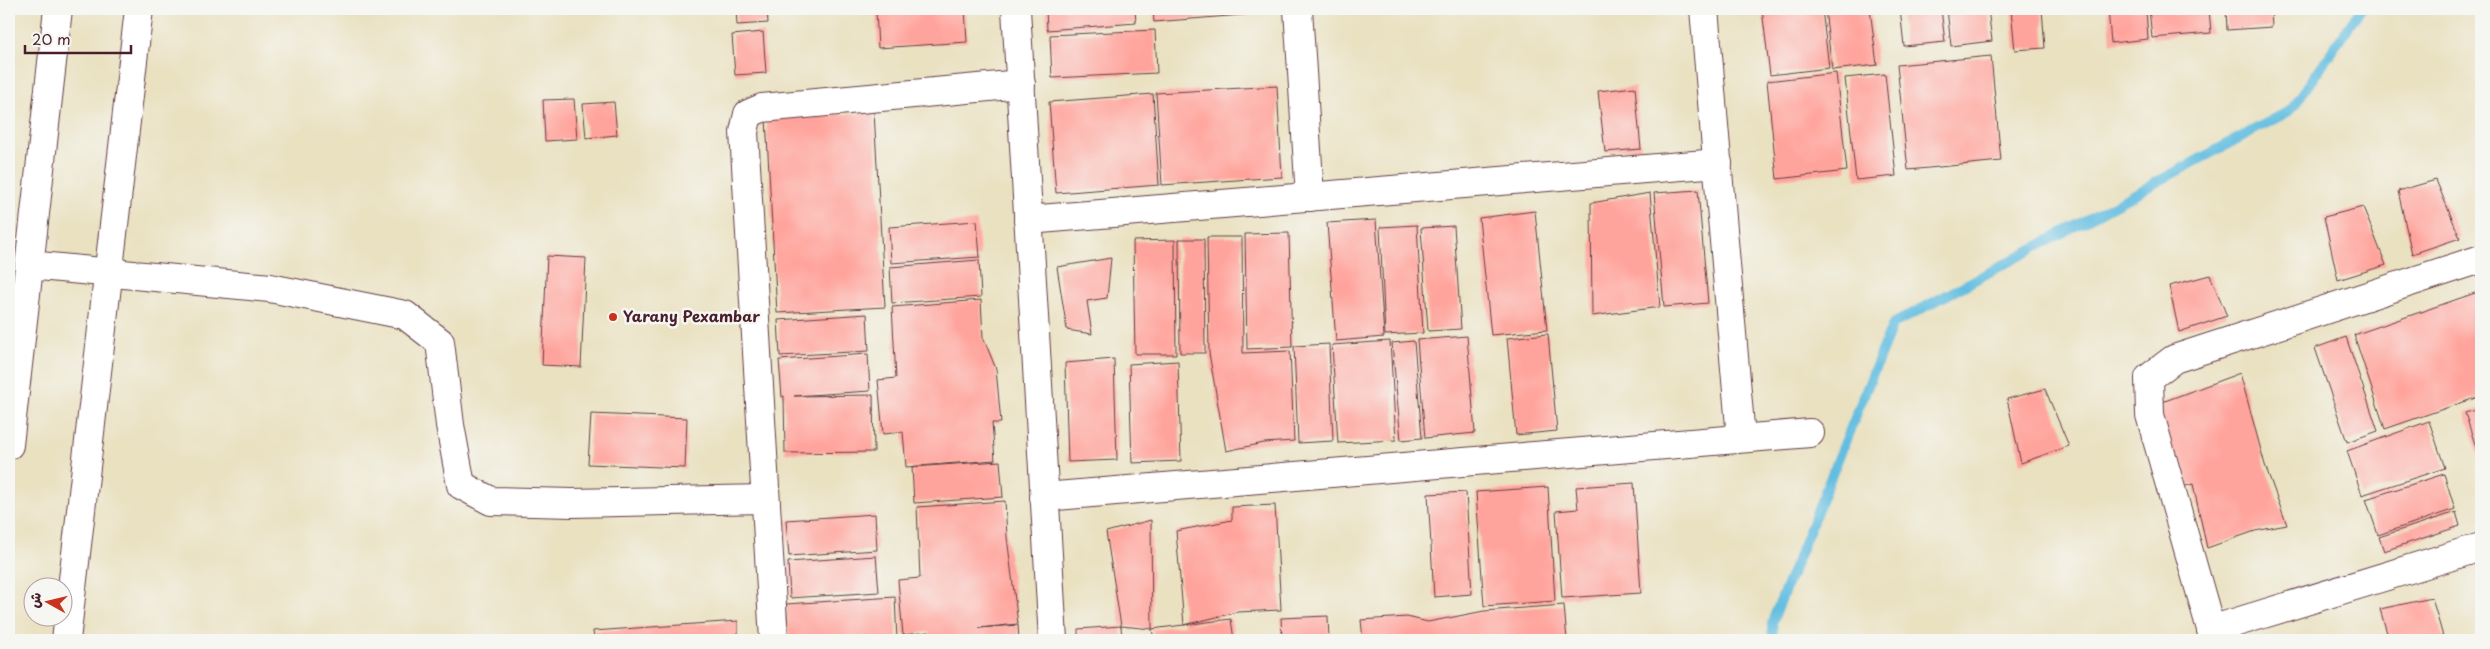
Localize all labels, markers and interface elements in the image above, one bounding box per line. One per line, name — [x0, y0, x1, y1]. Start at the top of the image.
scale bar — [25, 22, 131, 54]
text: 20 m — [32, 27, 71, 50]
place label: Yarany Pexambar — [623, 304, 760, 327]
marker: Yarany Pexambar — [607, 311, 619, 323]
north arrow — [22, 576, 72, 626]
text: ش — [23, 591, 46, 609]

